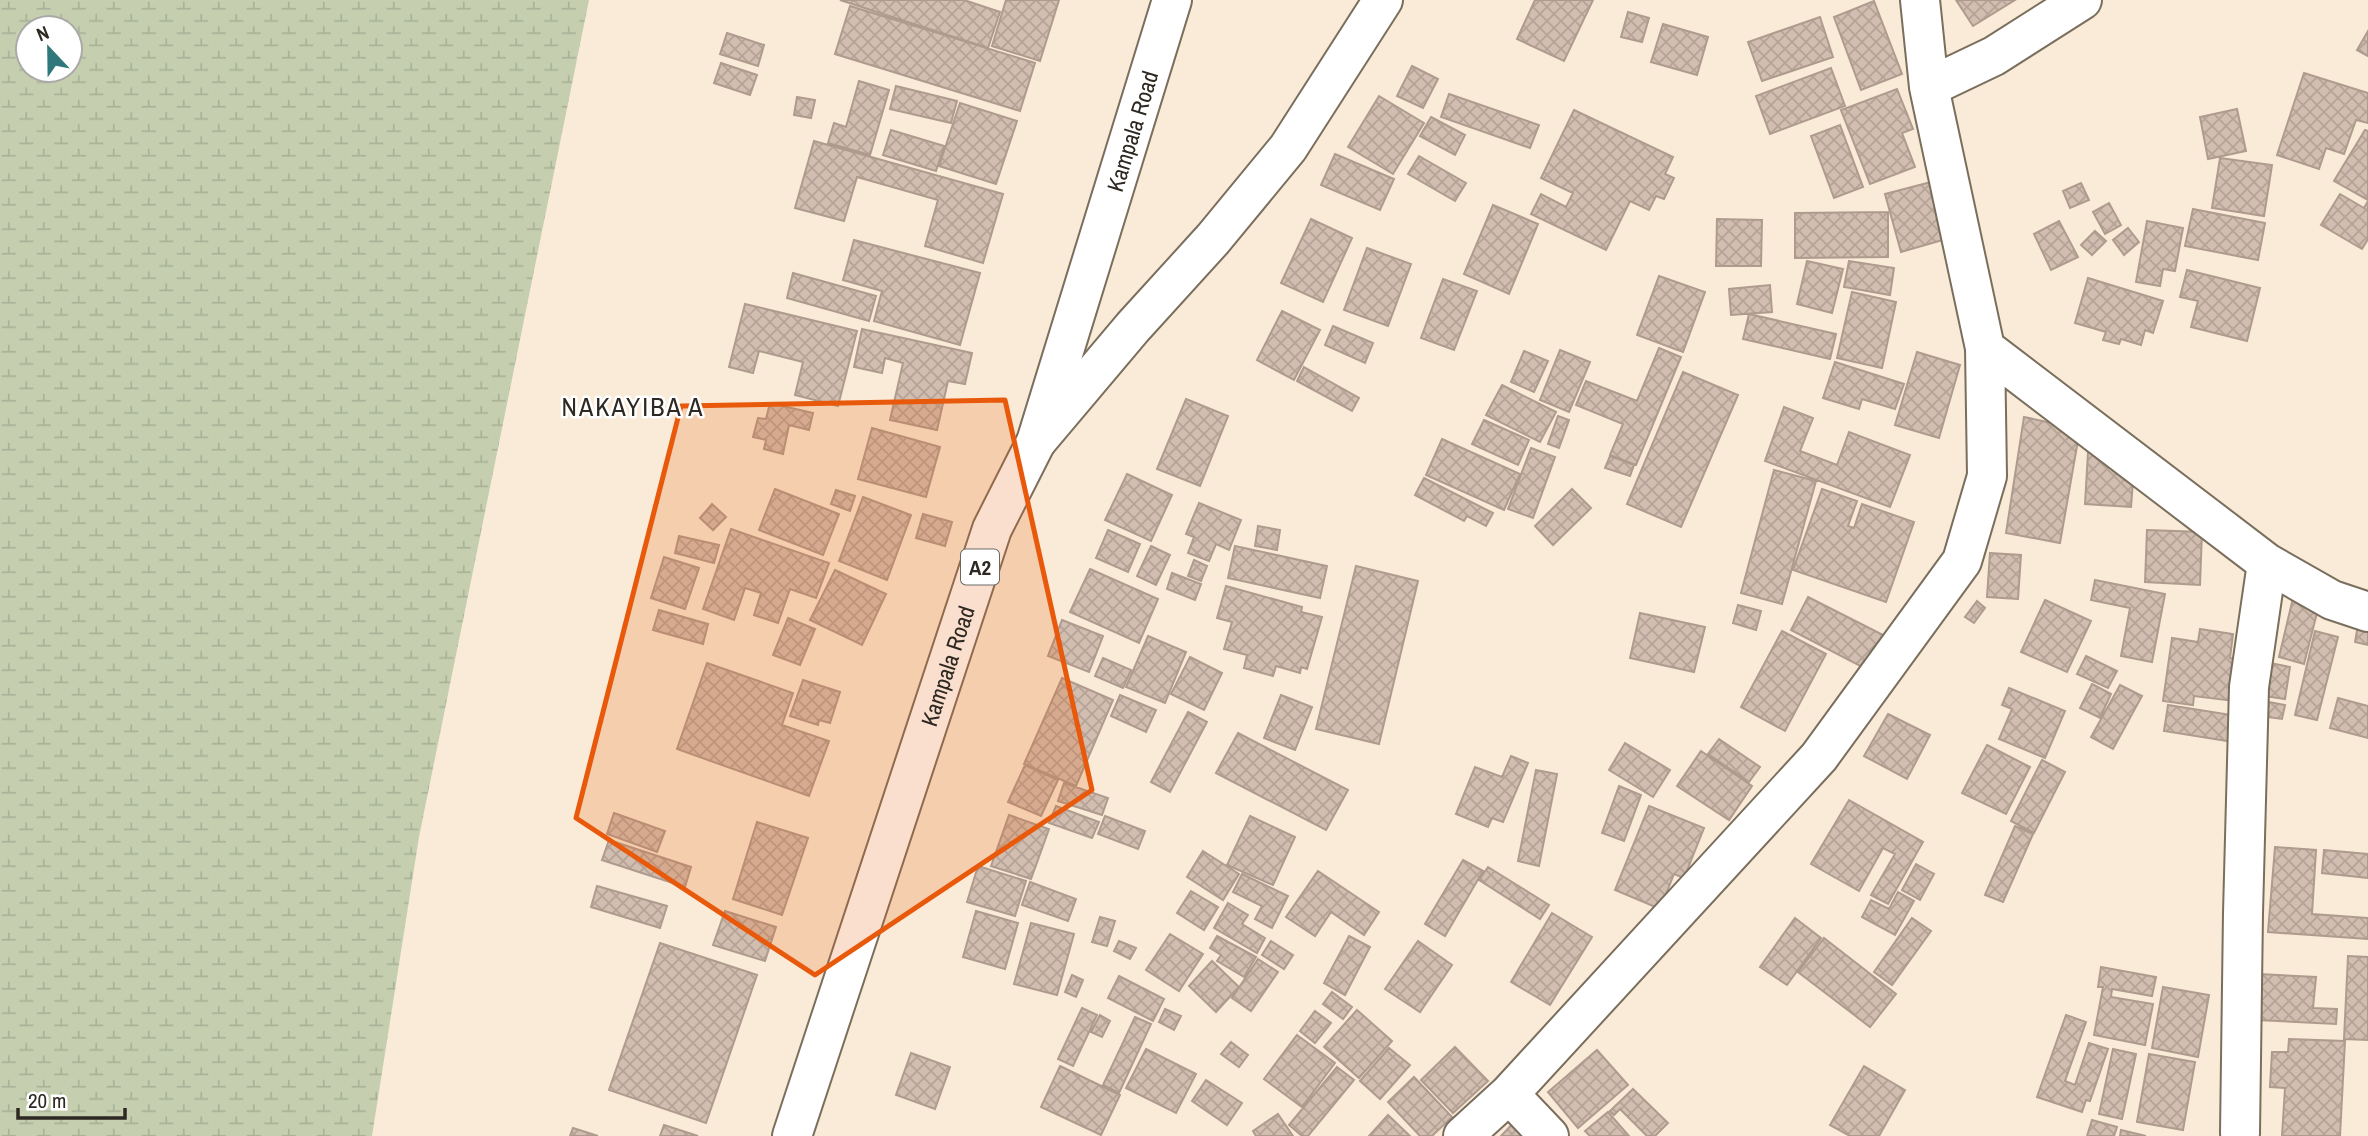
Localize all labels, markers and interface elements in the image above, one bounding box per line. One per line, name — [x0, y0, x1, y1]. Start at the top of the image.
north arrow — [14, 14, 84, 84]
text: N — [33, 19, 53, 47]
street label: Kampala Road — [1099, 67, 1165, 195]
district label: NAKAYIBA A — [562, 389, 704, 424]
road number: A2 — [961, 550, 999, 584]
street label: Kampala Road — [913, 602, 981, 730]
scale bar — [18, 1076, 124, 1120]
text: 20 m — [28, 1086, 66, 1115]

